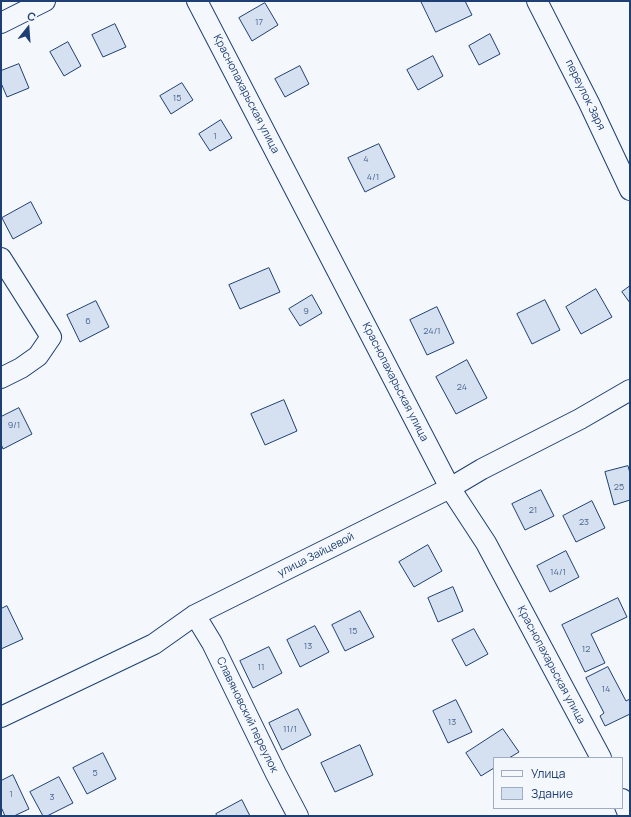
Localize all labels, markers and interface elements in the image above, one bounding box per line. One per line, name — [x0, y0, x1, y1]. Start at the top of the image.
north arrow — [8, 8, 48, 48]
text: С — [26, 8, 38, 24]
house number: 17 — [255, 17, 263, 27]
street label: Краснопахарьская улица — [210, 32, 282, 156]
street label: переулок Заря — [562, 58, 608, 132]
house number: 15 — [173, 93, 181, 103]
house number: 1 — [213, 131, 217, 141]
house number: 4 — [363, 154, 369, 164]
house number: 4/1 — [367, 172, 379, 182]
house number: 9 — [303, 306, 309, 316]
house number: 6 — [85, 316, 91, 326]
street label: Краснопахарьская улица — [359, 320, 431, 444]
house number: 24/1 — [423, 326, 441, 336]
house number: 24 — [457, 382, 467, 392]
house number: 9/1 — [8, 420, 20, 430]
house number: 25 — [614, 482, 624, 492]
house number: 21 — [529, 505, 537, 515]
house number: 23 — [579, 517, 589, 527]
street label: улица Зайцевой — [276, 530, 356, 580]
house number: 14/1 — [550, 567, 566, 577]
street label: Краснопахарьская улица — [514, 604, 588, 726]
house number: 15 — [349, 626, 357, 636]
house number: 13 — [304, 641, 312, 651]
house number: 12 — [582, 644, 590, 654]
street label: Славяновский переулок — [213, 655, 281, 775]
house number: 11 — [257, 662, 265, 672]
house number: 14 — [602, 684, 610, 694]
house number: 13 — [448, 717, 456, 727]
house number: 11/1 — [283, 724, 297, 734]
legend — [493, 757, 623, 809]
text: Улица — [531, 765, 565, 782]
house number: 5 — [92, 768, 98, 778]
text: Здание — [531, 785, 573, 802]
house number: 1 — [9, 789, 13, 799]
house number: 3 — [50, 792, 54, 802]

